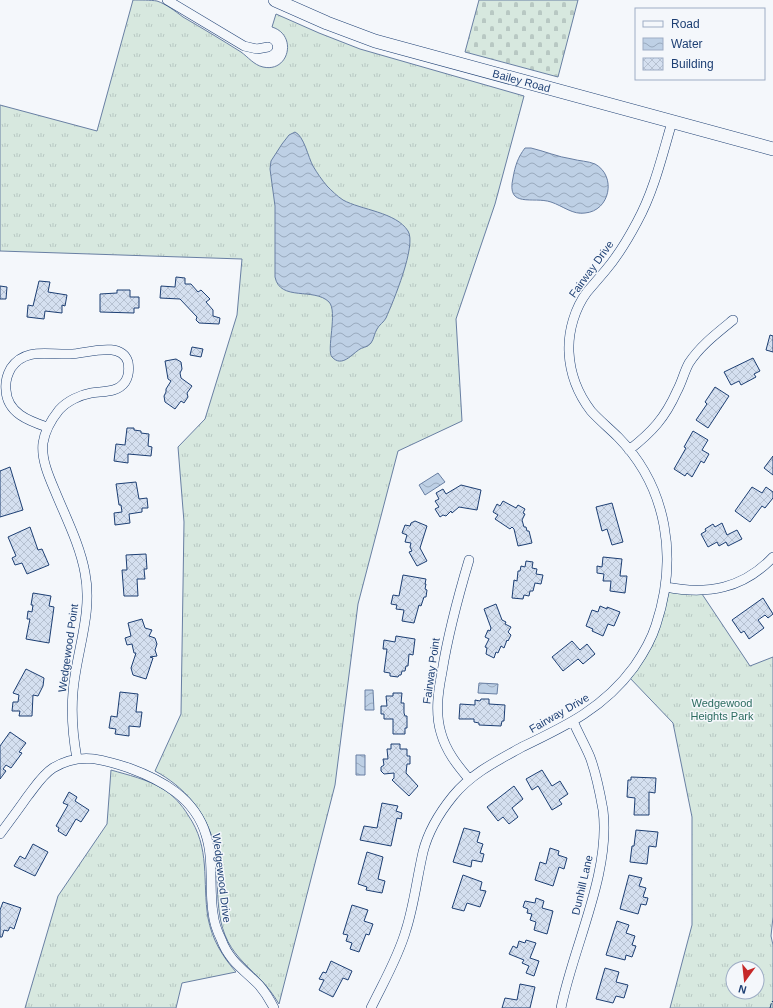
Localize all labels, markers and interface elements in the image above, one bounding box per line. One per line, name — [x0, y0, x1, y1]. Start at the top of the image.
legend — [635, 8, 765, 80]
text: Road — [671, 17, 700, 31]
text: Water — [671, 37, 703, 51]
text: Building — [671, 57, 714, 71]
street label: Bailey Road — [491, 67, 552, 94]
street label: Fairway Drive — [566, 238, 616, 300]
street label: Wedgewood Point — [56, 603, 80, 693]
street label: Fairway Point — [420, 637, 442, 705]
street label: Fairway Drive — [527, 691, 591, 735]
park label: Wedgewood Heights Park — [691, 697, 754, 722]
street label: Wedgewood Drive — [211, 833, 233, 923]
street label: Dunhill Lane — [569, 854, 595, 916]
north arrow — [725, 960, 765, 1000]
text: N — [737, 983, 748, 996]

